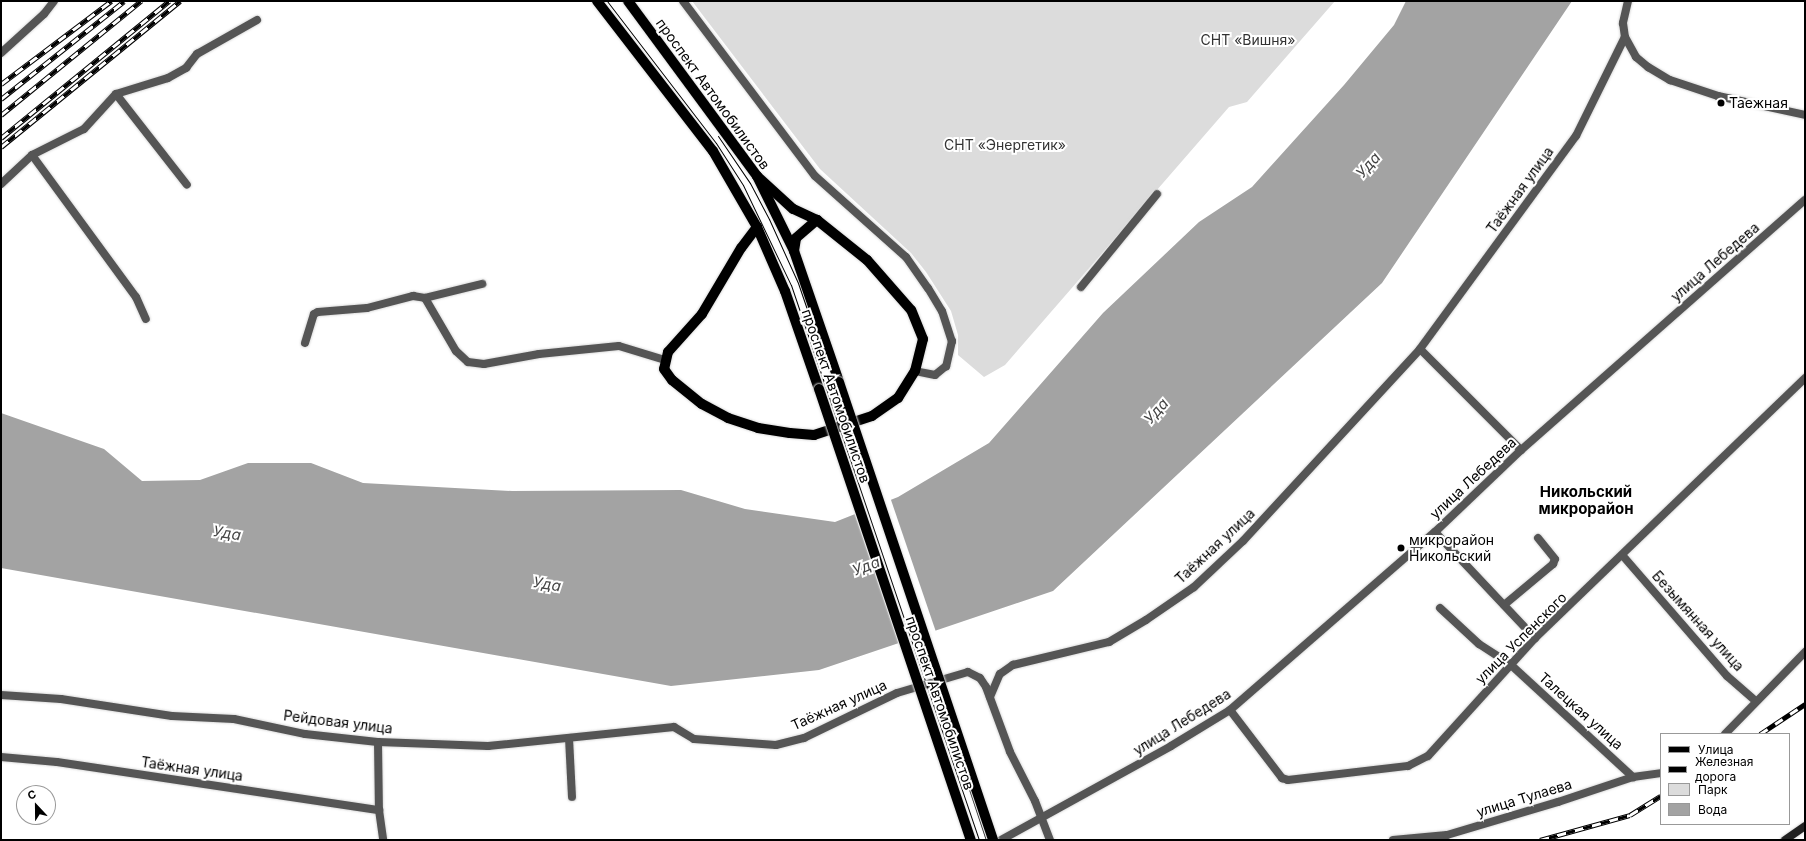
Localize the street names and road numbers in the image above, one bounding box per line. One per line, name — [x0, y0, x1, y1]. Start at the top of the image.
street label: проспект Автомобилистов — [653, 15, 773, 173]
street label: Таёжная улица — [1483, 144, 1557, 236]
street label: улица Лебедева — [1667, 219, 1763, 305]
street label: проспект Автомобилистов — [798, 307, 874, 485]
street label: улица Лебедева — [1426, 434, 1520, 522]
street label: Таёжная улица — [1172, 505, 1258, 587]
street label: Безымянная улица — [1649, 567, 1747, 675]
street label: улица Успенского — [1472, 589, 1570, 687]
street label: проспект Автомобилистов — [902, 614, 978, 792]
street label: Талецкая улица — [1535, 669, 1627, 753]
street label: Таёжная улица — [789, 676, 889, 734]
street label: улица Лебедева — [1130, 685, 1234, 759]
street label: Рейдовая улица — [283, 707, 393, 737]
street label: Таёжная улица — [140, 754, 244, 784]
street label: улица Тулаева — [1474, 775, 1574, 821]

